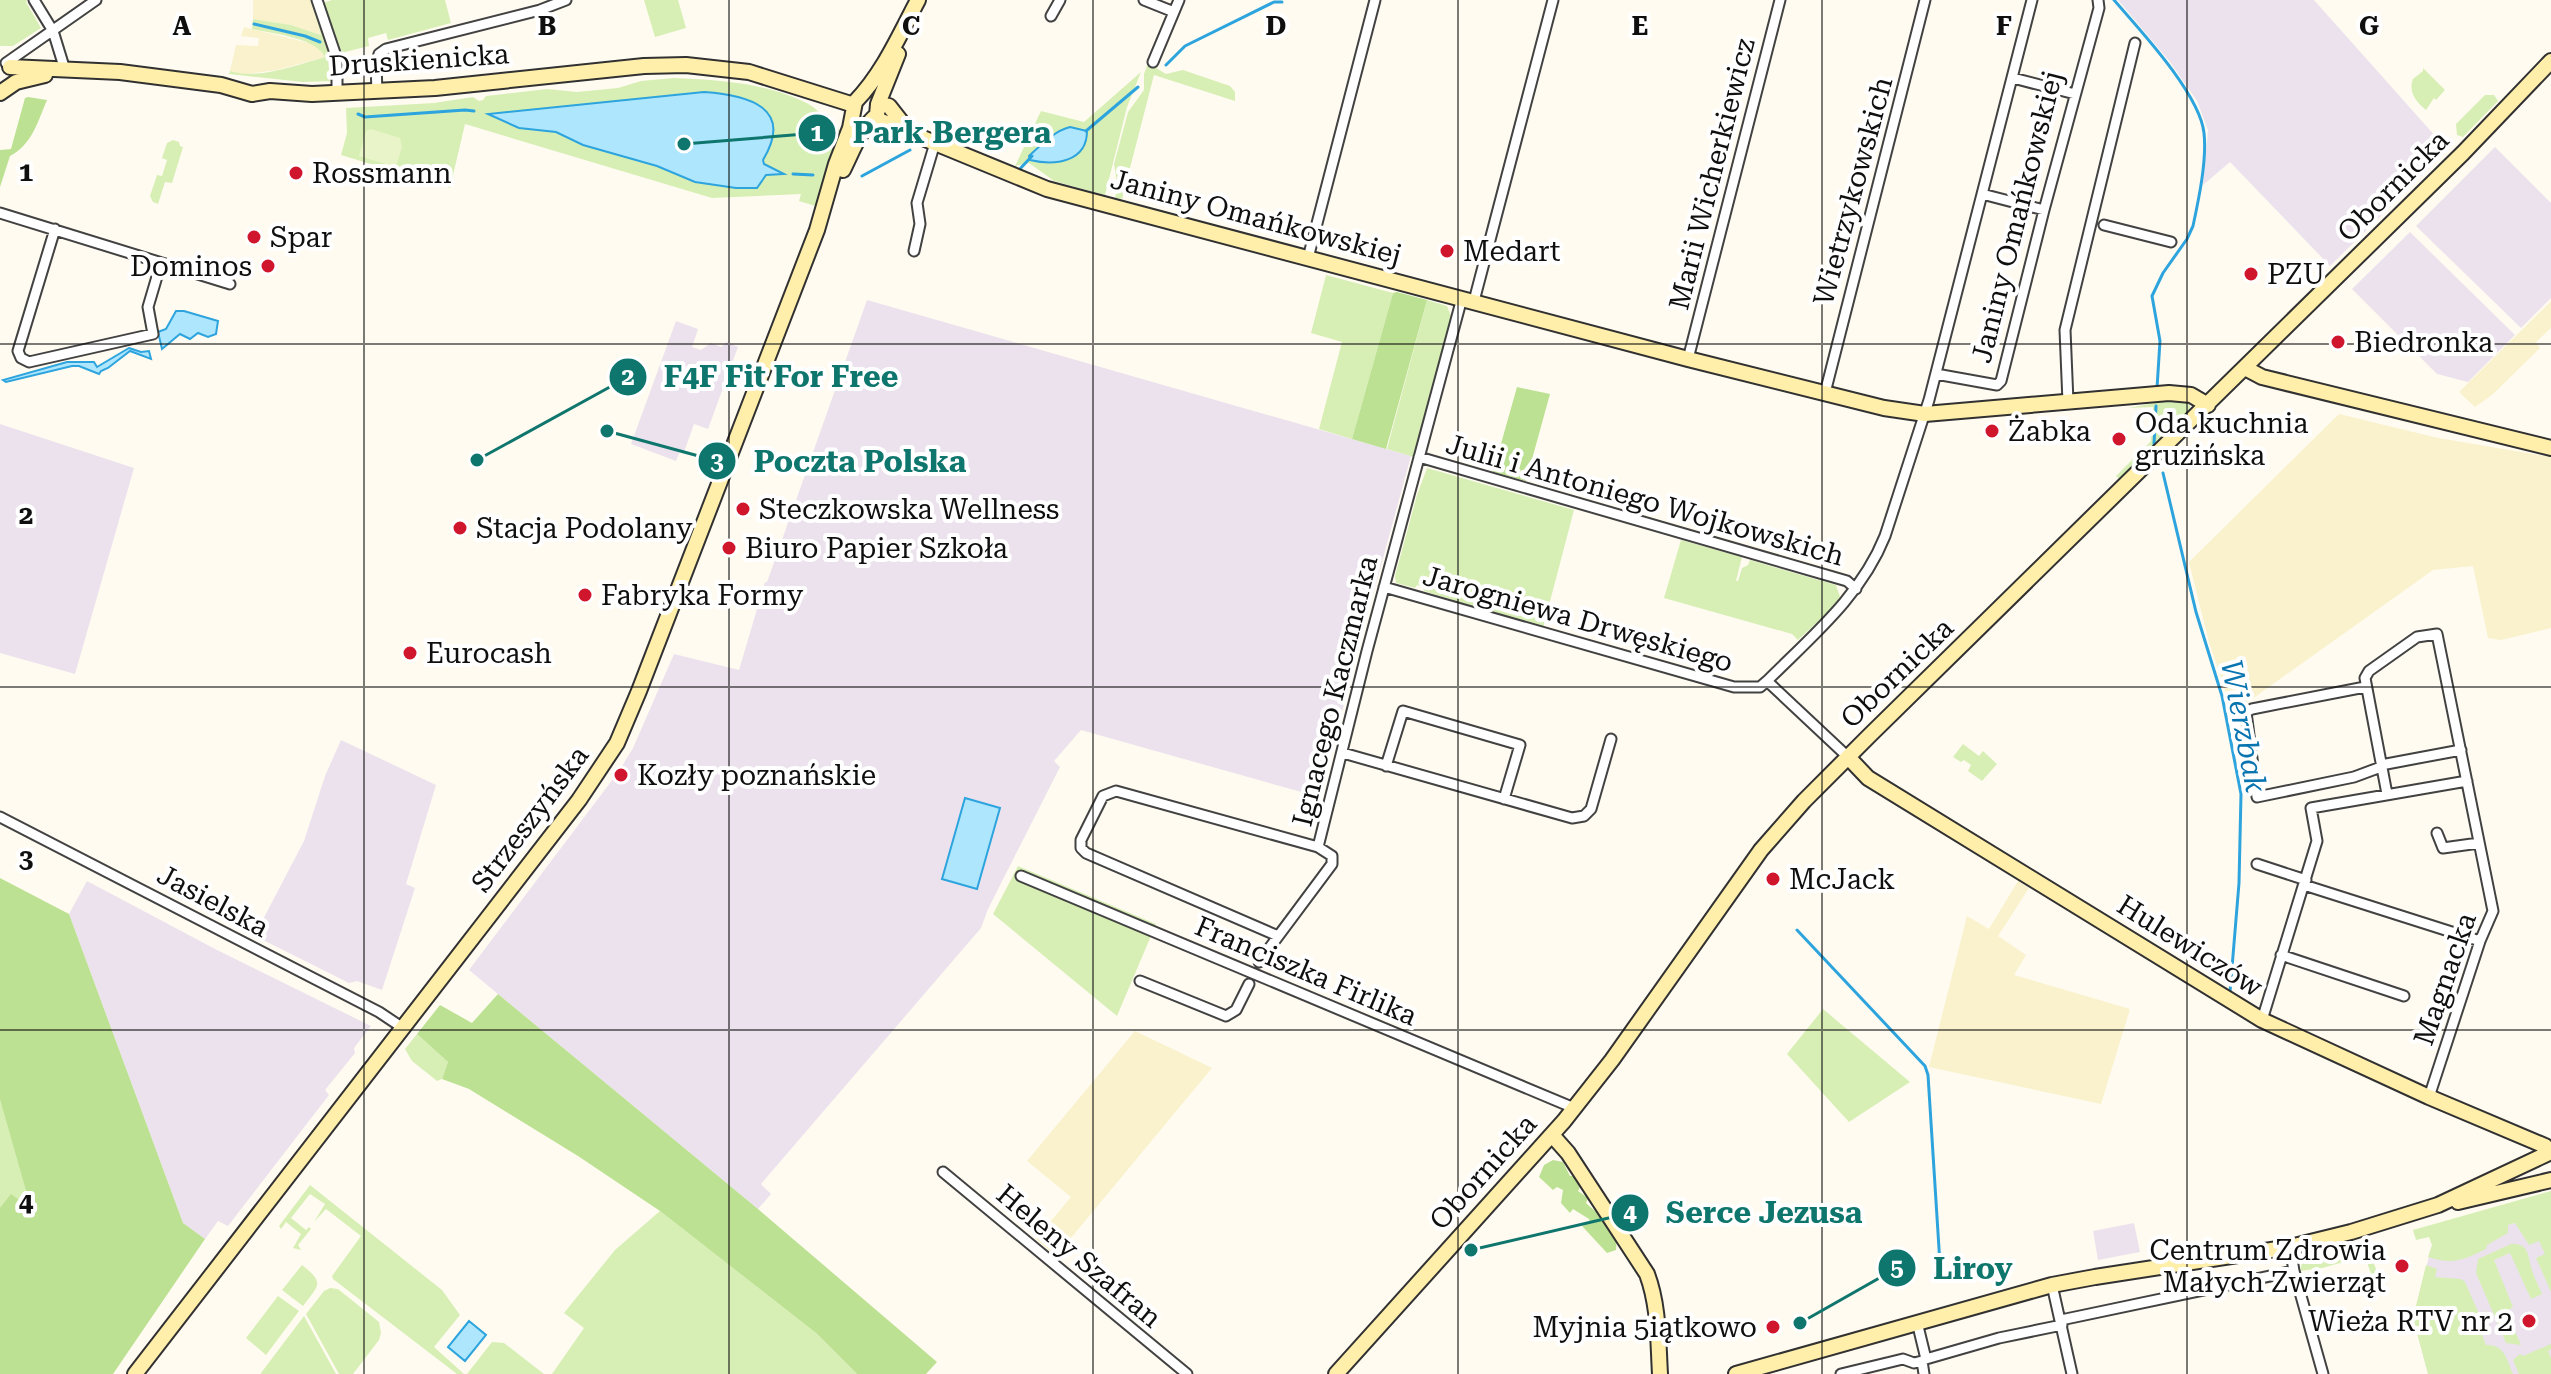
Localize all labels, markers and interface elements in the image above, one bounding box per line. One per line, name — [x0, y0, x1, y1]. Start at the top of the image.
text: A — [173, 11, 192, 41]
text: B — [538, 11, 556, 41]
text: C — [902, 11, 920, 41]
text: D — [1266, 11, 1286, 41]
text: E — [1632, 11, 1648, 41]
text: F — [1996, 11, 2012, 41]
text: G — [2359, 11, 2379, 41]
street label: Marii Wicherkiewicz — [1662, 35, 1762, 313]
street label: Druskienicka — [328, 37, 510, 83]
street label: Janiny Omańkowskiej — [1965, 68, 2069, 366]
street label: Wietrzykowskich — [1807, 73, 1899, 309]
callout: Park Bergera — [797, 106, 1068, 160]
text: Park Bergera — [853, 115, 1052, 150]
text: 1 — [810, 119, 824, 147]
street label: Obornicka — [2331, 124, 2455, 248]
text: 1 — [19, 157, 33, 187]
place label: Rossmann — [312, 157, 452, 190]
street label: Janiny Omańkowskiej — [1107, 162, 1405, 272]
marker: Rossmann — [287, 164, 305, 182]
place label: Spar — [270, 221, 332, 254]
marker: Spar — [245, 228, 263, 246]
place label: Medart — [1463, 235, 1560, 268]
marker: Medart — [1438, 242, 1456, 260]
place label: Dominos — [130, 250, 252, 283]
marker: Dominos — [259, 257, 277, 275]
place label: PZU — [2267, 258, 2325, 291]
marker: PZU — [2242, 265, 2260, 283]
place label: Biedronka — [2354, 326, 2493, 359]
marker: Biedronka — [2329, 333, 2347, 351]
callout: F4F Fit For Free — [608, 350, 915, 404]
text: F4F Fit For Free — [664, 359, 898, 394]
text: 2 — [621, 363, 635, 391]
place label: Oda kuchnia gruzińska — [2135, 407, 2308, 472]
place label: Żabka — [2008, 415, 2091, 448]
marker: Żabka — [1983, 422, 2001, 440]
street label: Julii i Antoniego Wojkowskich — [1442, 427, 1848, 573]
marker: Oda kuchnia gruzińska — [2110, 430, 2128, 448]
callout: Poczta Polska — [697, 434, 982, 488]
text: Poczta Polska — [754, 444, 967, 479]
text: 3 — [710, 448, 724, 476]
place label: Steczkowska Wellness — [759, 493, 1059, 526]
text: 2 — [19, 500, 33, 530]
marker: Steczkowska Wellness — [734, 500, 752, 518]
place label: Stacja Podolany — [476, 512, 693, 545]
marker: Stacja Podolany — [451, 519, 469, 537]
place label: Biuro Papier Szkoła — [745, 532, 1008, 565]
marker: Biuro Papier Szkoła — [720, 539, 738, 557]
street label: Ignacego Kaczmarka — [1285, 552, 1385, 830]
street label: Jarogniewa Drwęskiego — [1419, 559, 1737, 679]
place label: Fabryka Formy — [601, 579, 804, 612]
marker: Fabryka Formy — [576, 586, 594, 604]
street label: Obornicka — [1834, 611, 1960, 735]
place label: Eurocash — [426, 637, 552, 670]
marker: Eurocash — [401, 644, 419, 662]
water label: Wierzbak — [2214, 657, 2274, 796]
street label: Strzeszyńska — [464, 740, 596, 898]
place label: Kozły poznańskie — [637, 759, 876, 792]
marker: Kozły poznańskie — [612, 766, 630, 784]
text: 3 — [19, 844, 33, 874]
street label: Jasielska — [152, 858, 274, 944]
place label: McJack — [1789, 863, 1895, 896]
marker: McJack — [1764, 870, 1782, 888]
street label: Hulewiczów — [2111, 888, 2269, 1004]
street label: Magnacka — [2407, 908, 2483, 1050]
street label: Franciszka Firlika — [1190, 909, 1422, 1033]
street label: Obornicka — [1423, 1108, 1543, 1236]
street label: Heleny Szafran — [990, 1178, 1168, 1334]
callout: Serce Jezusa — [1610, 1186, 1878, 1240]
text: 4 — [19, 1187, 34, 1217]
text: Serce Jezusa — [1666, 1195, 1863, 1230]
text: 4 — [1623, 1199, 1637, 1227]
place label: Centrum Zdrowia Małych Zwierząt — [2150, 1234, 2386, 1299]
callout: Liroy — [1877, 1241, 2028, 1295]
text: Liroy — [1933, 1251, 2013, 1286]
text: 5 — [1890, 1254, 1904, 1282]
marker: Centrum Zdrowia Małych Zwierząt — [2393, 1257, 2411, 1275]
place label: Wieża RTV nr 2 — [2308, 1305, 2513, 1338]
place label: Myjnia 5iątkowo — [1532, 1311, 1757, 1344]
marker: Wieża RTV nr 2 — [2520, 1312, 2538, 1330]
marker: Myjnia 5iątkowo — [1764, 1318, 1782, 1336]

